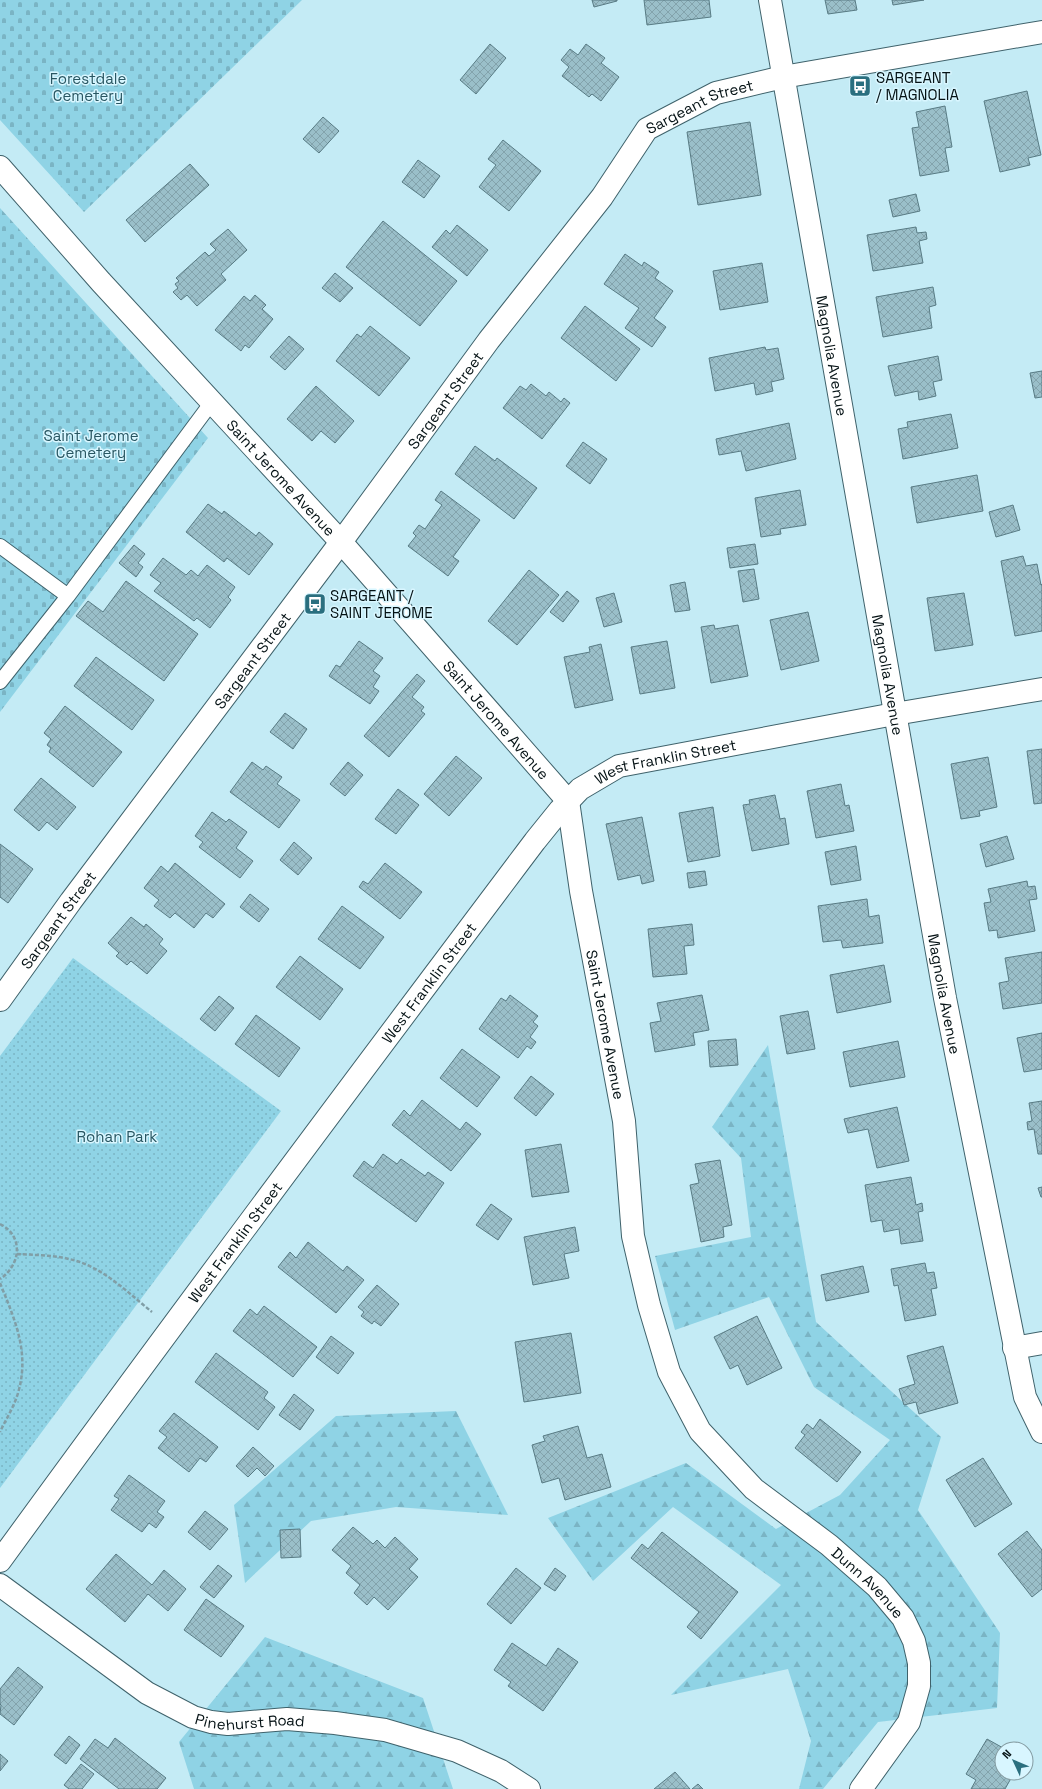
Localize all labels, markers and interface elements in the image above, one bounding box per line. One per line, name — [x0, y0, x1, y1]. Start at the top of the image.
place label: SARGEANT / MAGNOLIA — [876, 68, 959, 104]
park label: Forestdale Cemetery — [50, 69, 126, 105]
bus stop icon: SARGEANT / MAGNOLIA — [847, 73, 873, 99]
street label: Sargeant Street — [642, 75, 755, 138]
street label: Magnolia Avenue — [812, 294, 852, 418]
street label: Sargeant Street — [403, 348, 487, 452]
street label: Saint Jerome Avenue — [223, 415, 340, 540]
park label: Saint Jerome Cemetery — [43, 426, 139, 462]
place label: SARGEANT / SAINT JEROME — [330, 586, 433, 622]
bus stop icon: SARGEANT / SAINT JEROME — [302, 591, 328, 617]
street label: Sargeant Street — [210, 608, 295, 712]
street label: Magnolia Avenue — [868, 613, 908, 737]
street label: Saint Jerome Avenue — [439, 656, 554, 783]
street label: West Franklin Street — [591, 735, 738, 788]
street label: Sargeant Street — [16, 867, 100, 972]
street label: West Franklin Street — [377, 918, 480, 1047]
street label: Magnolia Avenue — [924, 932, 966, 1056]
street label: Saint Jerome Avenue — [583, 948, 629, 1101]
park label: Rohan Park — [77, 1127, 157, 1146]
street label: West Franklin Street — [184, 1178, 286, 1306]
street label: Dunn Avenue — [828, 1543, 908, 1622]
street label: Pinehurst Road — [193, 1709, 305, 1734]
north arrow — [994, 1741, 1034, 1781]
text: N — [999, 1747, 1014, 1762]

